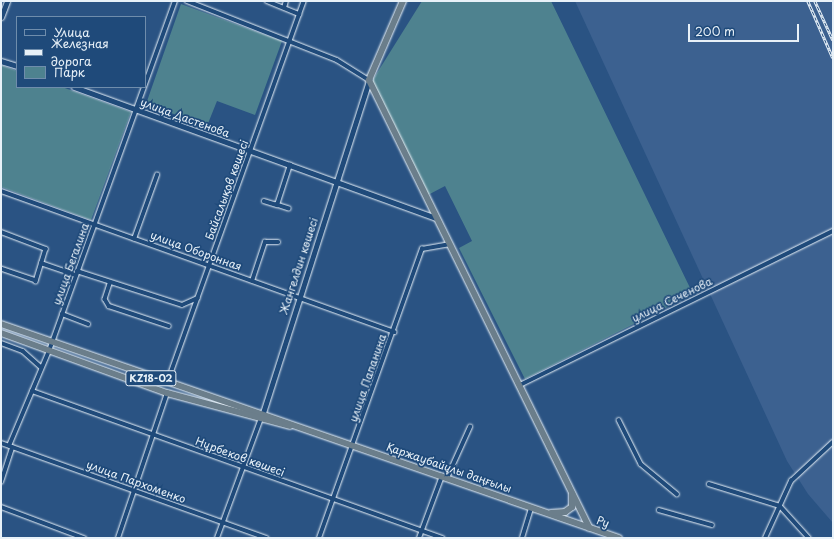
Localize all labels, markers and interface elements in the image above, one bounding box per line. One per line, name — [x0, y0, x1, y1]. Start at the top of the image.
legend — [16, 16, 146, 88]
scale bar — [690, 16, 801, 42]
text: 200 m — [695, 22, 735, 40]
text: Улица — [54, 23, 90, 41]
text: Железная дорога — [51, 34, 109, 70]
text: Парк — [54, 63, 85, 81]
street label: улица Дастенова — [138, 96, 232, 140]
street label: Байсалықов көшесі — [203, 138, 251, 242]
street label: Жангелдин көшесі — [277, 216, 321, 316]
street label: улица Бегалина — [50, 221, 92, 307]
street label: улица Оборонная — [148, 228, 244, 274]
street label: улица Сеченова — [629, 275, 715, 325]
street label: улица Папанина — [347, 332, 389, 424]
road number: KZ18-02 — [125, 370, 177, 386]
street label: Нұрбеков көшесі — [194, 435, 286, 479]
street label: Қаржаубайұлы даңғылы — [384, 440, 514, 496]
street label: улица Пархоменко — [84, 458, 188, 506]
street label: Ру — [595, 514, 611, 530]

